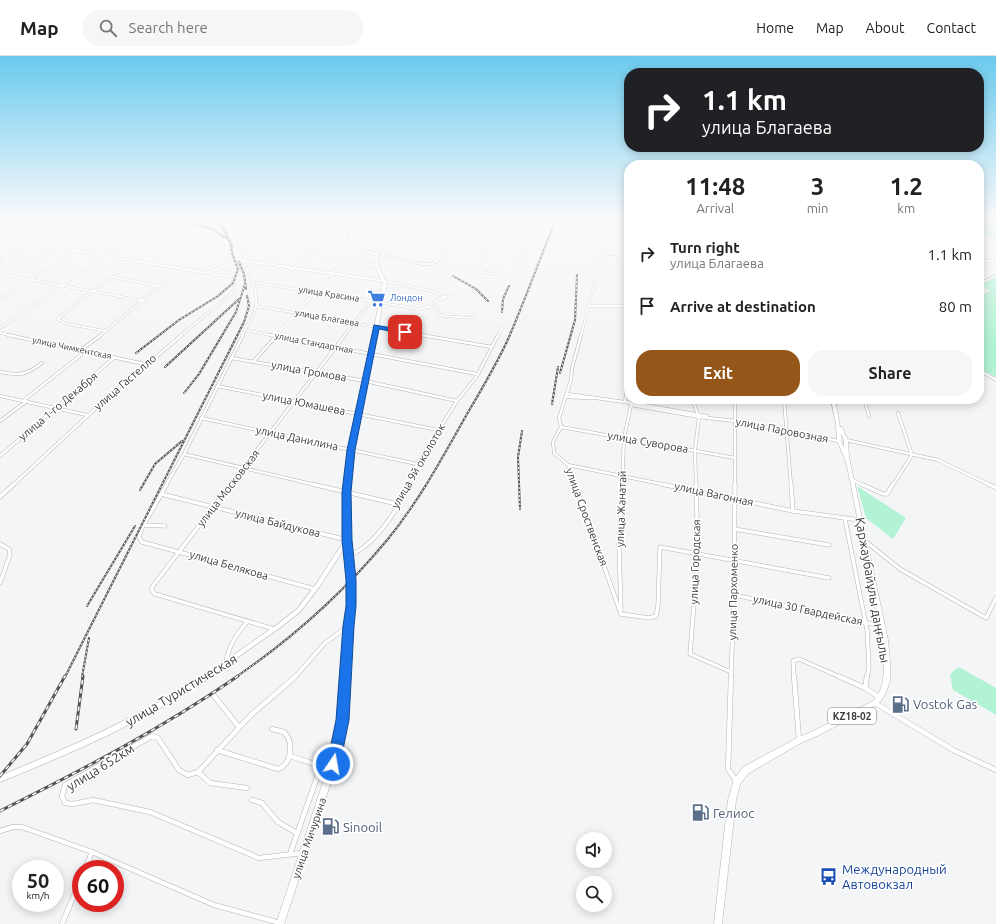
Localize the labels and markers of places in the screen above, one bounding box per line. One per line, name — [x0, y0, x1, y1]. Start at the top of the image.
supermarket icon: Лондон — [367, 288, 387, 308]
place label: Лондон — [390, 293, 423, 303]
pin — [388, 315, 422, 349]
fuel station icon: Vostok Gas — [890, 694, 910, 714]
place label: Vostok Gas — [913, 697, 978, 711]
fuel station icon: Гелиос — [690, 803, 710, 823]
place label: Гелиос — [713, 806, 754, 820]
fuel station icon: Sinooil — [320, 817, 340, 837]
place label: Sinooil — [343, 820, 383, 834]
place label: Международный Автовокзал — [842, 862, 947, 891]
bus stop icon: Международный Автовокзал — [819, 866, 839, 886]

